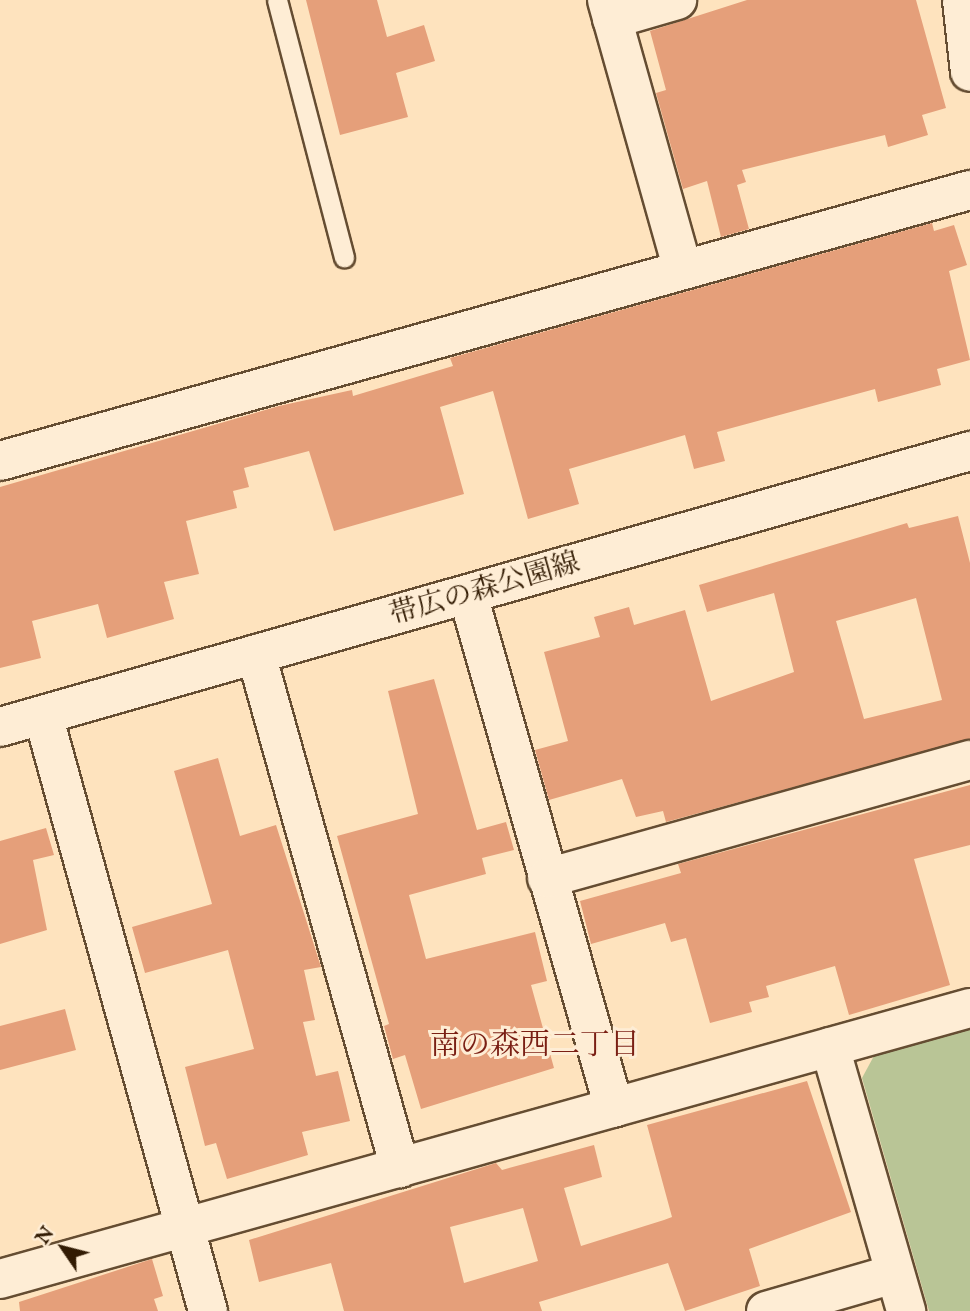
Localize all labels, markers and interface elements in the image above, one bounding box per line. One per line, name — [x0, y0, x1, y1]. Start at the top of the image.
street label: 帯広の森公園線 — [386, 547, 584, 633]
district label: 南の森西二丁目 — [430, 1028, 640, 1064]
north arrow — [28, 1213, 98, 1283]
text: N — [31, 1222, 60, 1250]

